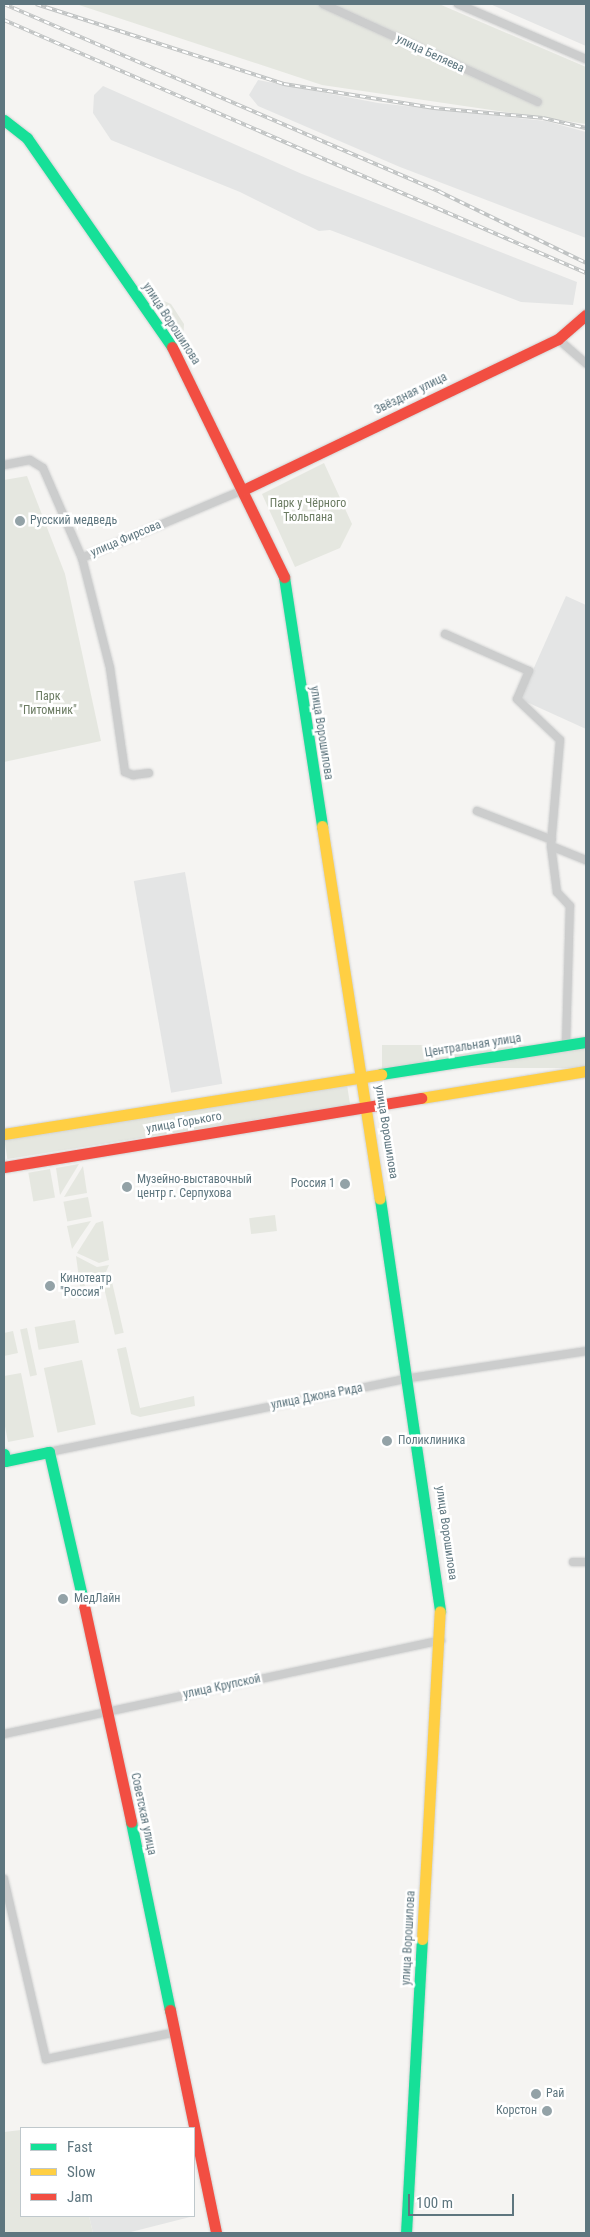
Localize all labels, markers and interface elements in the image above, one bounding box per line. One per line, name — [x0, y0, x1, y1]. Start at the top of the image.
street label: улица Беляева — [394, 32, 466, 76]
street label: улица Ворошилова — [139, 280, 203, 368]
street label: Звёздная улица — [372, 370, 450, 418]
park label: Парк у Чёрного Тюльпана — [270, 497, 346, 525]
place label: Русский медведь — [30, 514, 117, 528]
marker: Русский медведь — [14, 515, 26, 527]
street label: улица Фирсова — [89, 518, 163, 560]
street label: улица Ворошилова — [306, 685, 336, 781]
park label: Парк "Питомник" — [19, 690, 77, 718]
street label: Центральная улица — [424, 1031, 522, 1061]
street label: улица Ворошилова — [371, 1084, 401, 1180]
street label: улица Горького — [145, 1109, 223, 1137]
place label: Музейно-выставочный центр г. Серпухова — [137, 1173, 252, 1201]
place label: Россия 1 — [291, 1177, 335, 1191]
marker: Россия 1 — [339, 1178, 351, 1190]
marker: Музейно-выставочный центр г. Серпухова — [121, 1181, 133, 1193]
place label: Кинотеатр "Россия" — [60, 1272, 112, 1300]
marker: Кинотеатр "Россия" — [44, 1280, 56, 1292]
street label: улица Джона Рида — [270, 1381, 364, 1413]
marker: Поликлиника — [380, 1434, 394, 1448]
place label: Поликлиника — [398, 1434, 465, 1448]
street label: улица Ворошилова — [432, 1485, 460, 1581]
marker: МедЛайн — [56, 1592, 70, 1606]
place label: МедЛайн — [74, 1592, 120, 1606]
street label: улица Крупской — [182, 1672, 262, 1702]
street label: Советская улица — [127, 1772, 159, 1856]
street label: улица Ворошилова — [399, 1890, 419, 1986]
place label: Рай — [546, 2087, 564, 2101]
marker: Рай — [530, 2088, 542, 2100]
place label: Корстон — [496, 2104, 537, 2118]
marker: Корстон — [541, 2105, 553, 2117]
legend — [20, 2127, 195, 2217]
text: Fast — [67, 2138, 92, 2156]
text: Slow — [67, 2163, 96, 2181]
scale bar — [410, 2184, 516, 2216]
text: Jam — [67, 2188, 93, 2206]
text: 100 m — [416, 2194, 453, 2212]

